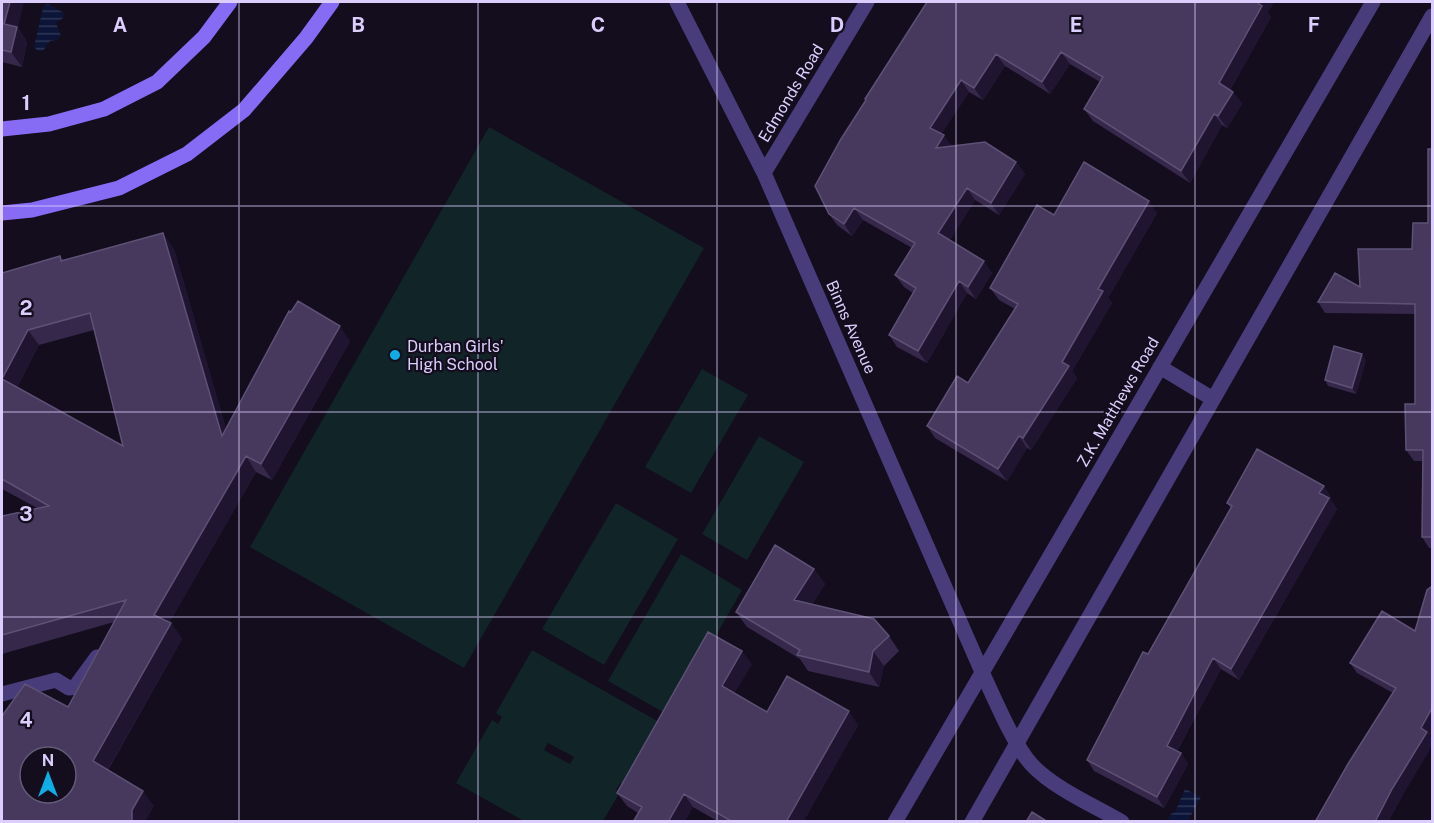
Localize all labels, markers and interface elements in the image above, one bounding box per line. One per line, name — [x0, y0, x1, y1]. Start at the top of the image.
text: A — [113, 13, 127, 37]
text: B — [351, 13, 365, 37]
text: C — [591, 13, 605, 37]
text: D — [830, 13, 844, 37]
text: E — [1070, 13, 1082, 37]
text: F — [1308, 13, 1320, 37]
street label: Edmonds Road — [754, 41, 828, 145]
text: 1 — [22, 91, 30, 115]
street label: Binns Avenue — [822, 277, 880, 377]
text: 2 — [20, 296, 32, 320]
street label: Z.K. Matthews Road — [1073, 334, 1163, 470]
place label: Durban Girls' High School — [407, 337, 504, 374]
marker: Durban Girls' High School — [388, 348, 402, 362]
text: 3 — [19, 502, 33, 526]
text: 4 — [19, 708, 33, 732]
north arrow — [18, 745, 78, 805]
text: N — [42, 751, 54, 770]

